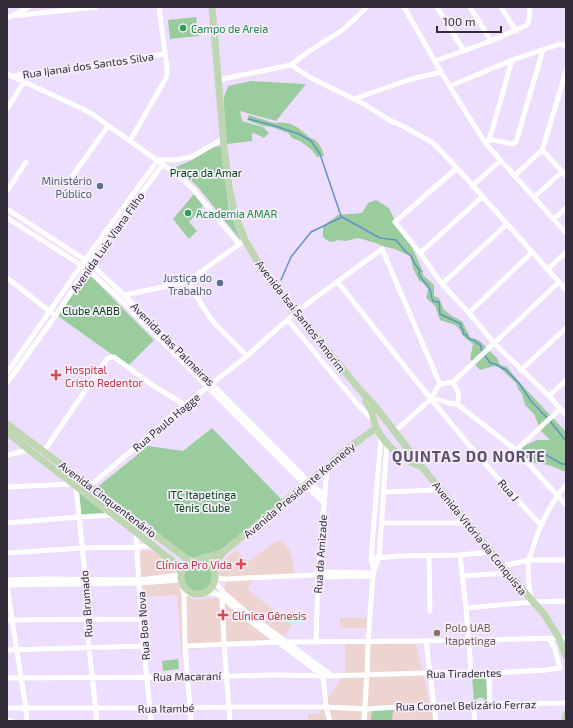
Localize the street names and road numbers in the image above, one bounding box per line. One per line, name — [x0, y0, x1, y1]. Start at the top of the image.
street label: Rua Ijanai dos Santos Silva — [22, 49, 155, 82]
street label: Avenida Luiz Viana Filho — [67, 189, 147, 295]
street label: Avenida Isai Santos Amorim — [253, 258, 349, 374]
street label: Avenida das Palmeiras — [129, 300, 218, 389]
street label: Rua Paulo Hagge — [130, 390, 202, 454]
street label: Avenida Presidente Kennedy — [241, 439, 357, 540]
street label: Avenida Cinquentenário — [57, 458, 159, 540]
street label: Rua J — [496, 476, 522, 504]
street label: Avenida Vitória da Conquista — [430, 479, 530, 597]
street label: Rua da Amizade — [311, 514, 329, 594]
street label: Rua Brumado — [77, 570, 95, 638]
street label: Rua Boa Nova — [134, 591, 152, 661]
street label: Rua Tiradentes — [426, 666, 502, 680]
street label: Rua Macaraní — [153, 669, 222, 683]
street label: Rua Coronel Belizário Ferraz — [396, 697, 537, 713]
street label: Rua Itambé — [138, 701, 194, 715]

